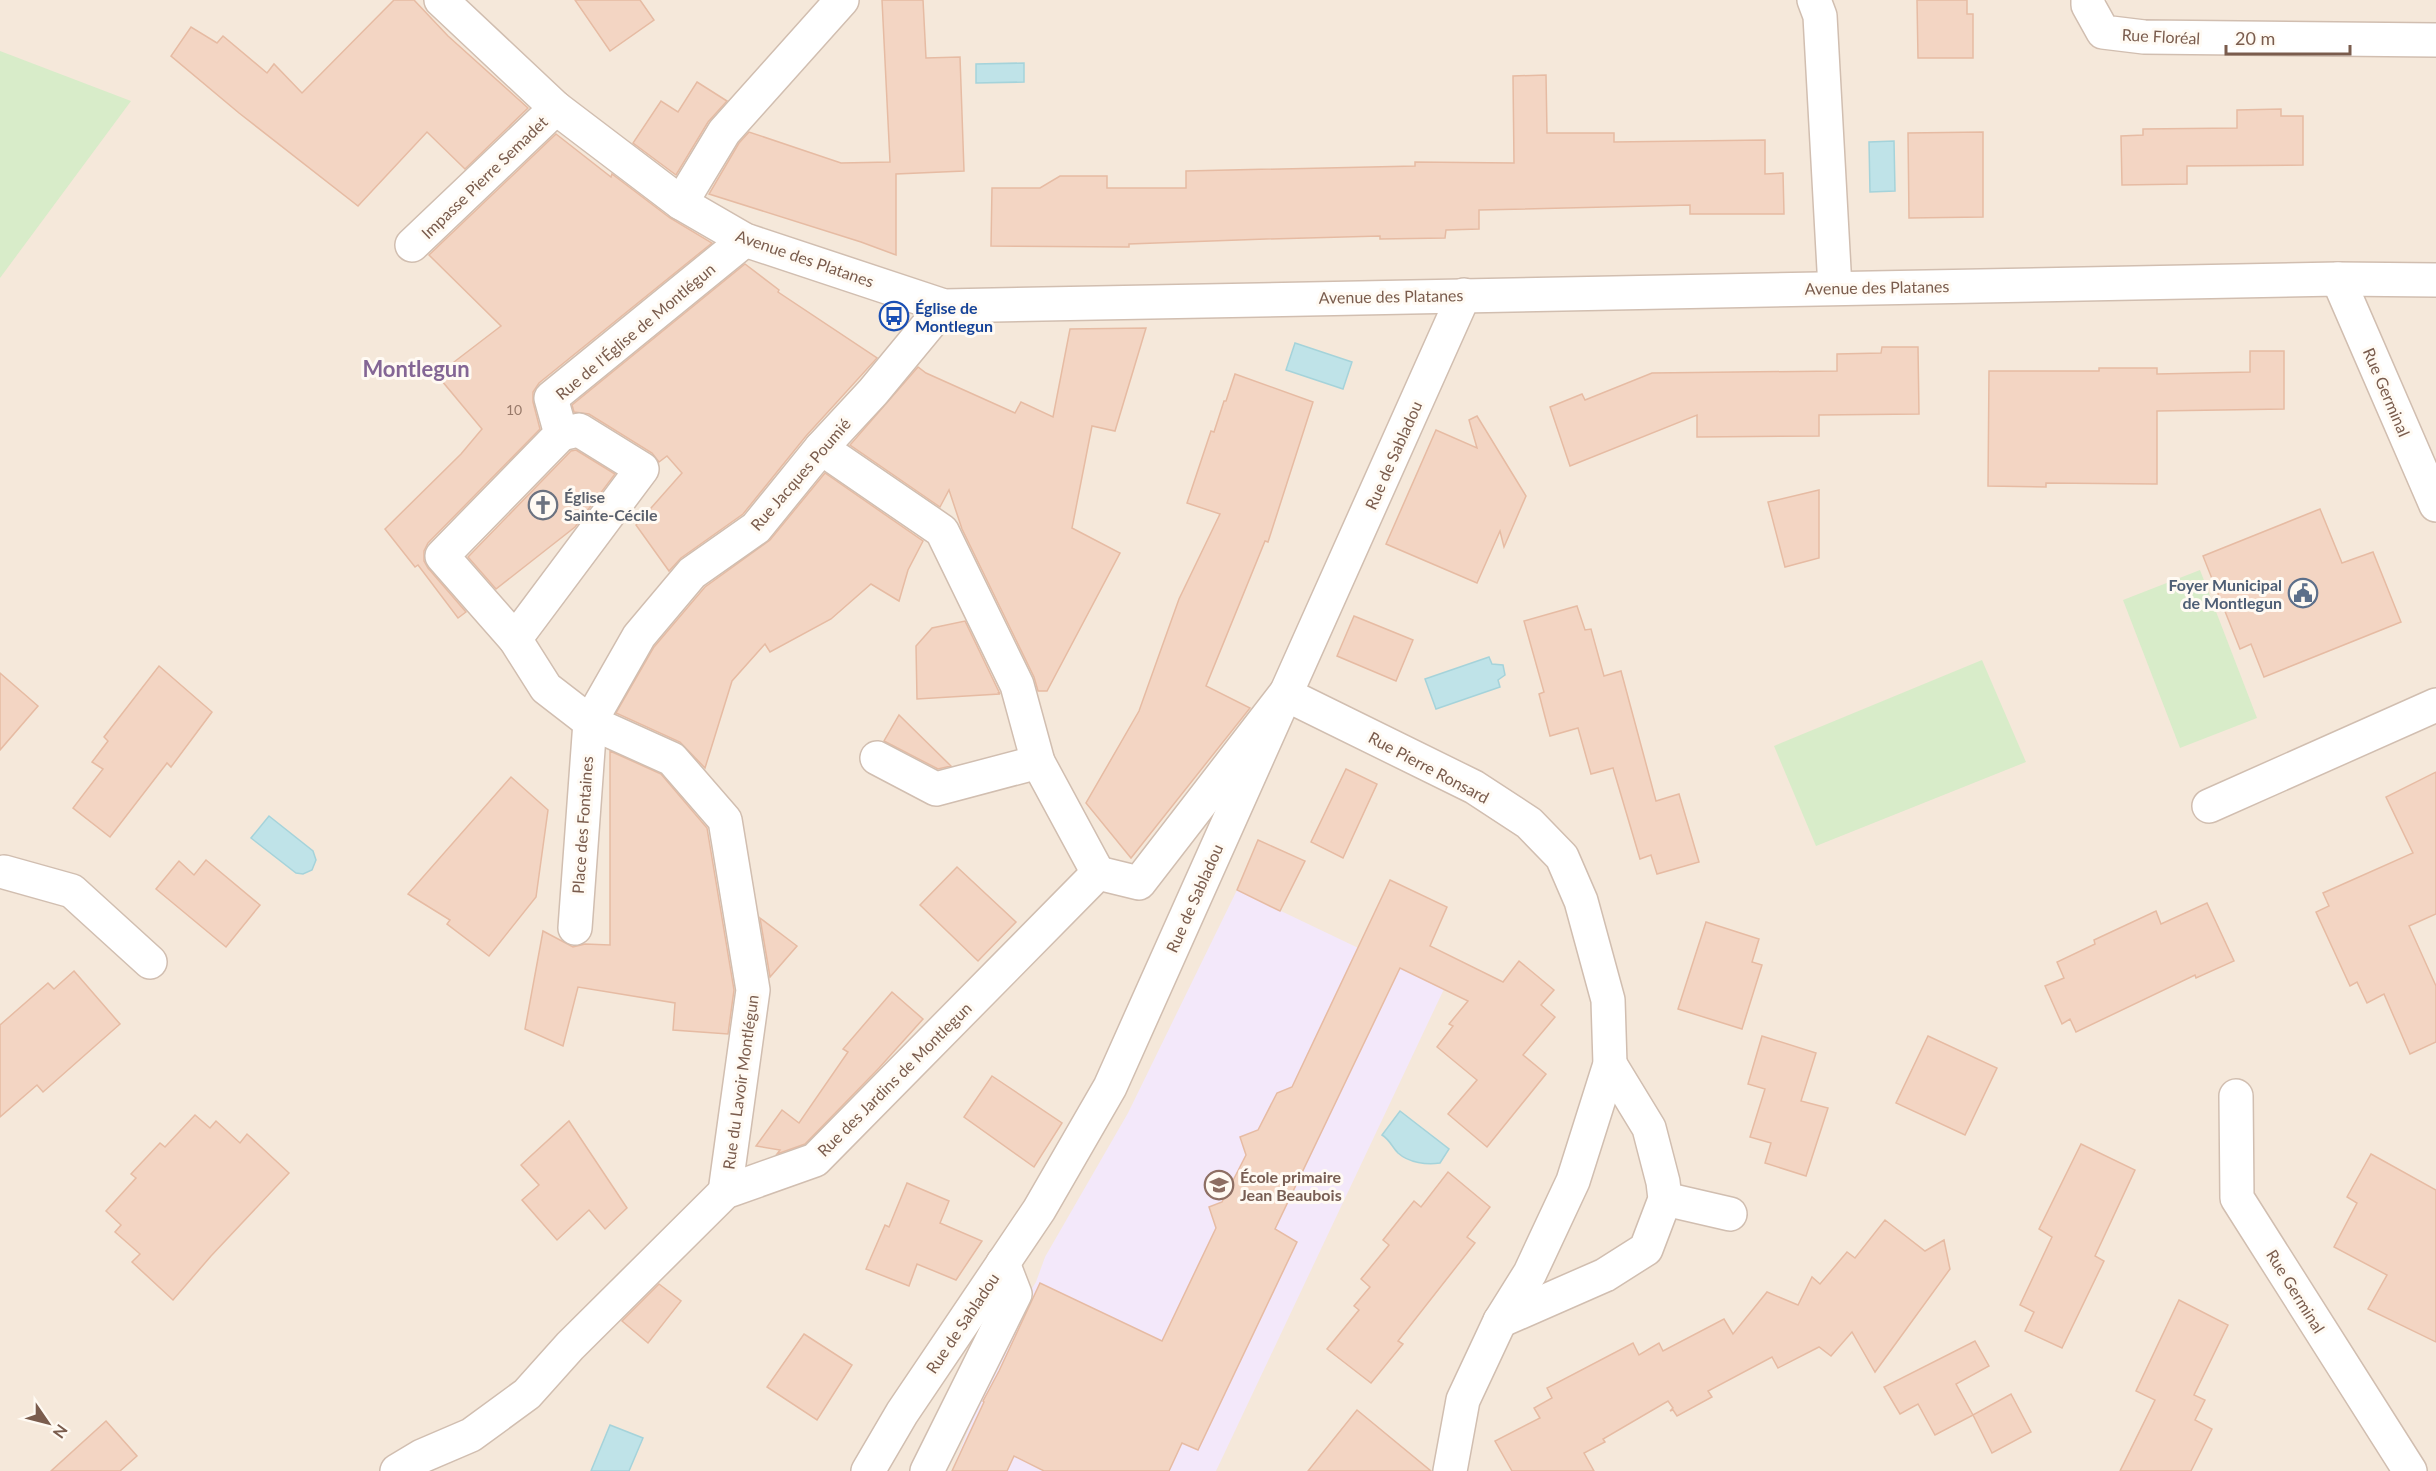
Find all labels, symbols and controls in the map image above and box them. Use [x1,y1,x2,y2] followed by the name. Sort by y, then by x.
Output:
[2226,18,2350,56] scale bar
[2121,24,2201,48] street label: Rue Floréal
[2235,27,2275,49] text: 20 m
[417,112,551,242] street label: Impasse Pierre Semadet
[734,225,877,291] street label: Avenue des Platanes
[551,259,719,403] street label: Rue de l'Église de Montlégun
[1805,276,1950,298] street label: Avenue des Platanes
[1319,285,1464,307] street label: Avenue des Platanes
[915,298,993,335] place label: Église de Montlegun
[878,300,910,332] bus stop icon: Église de Montlegun
[2360,345,2414,439] street label: Rue Germinal
[362,355,470,382] district label: Montlegun
[1361,398,1425,512] street label: Rue de Sabladou
[506,401,522,418] house number: 10
[746,414,854,534] street label: Rue Jacques Poumié
[564,487,658,524] place label: Église Sainte-Cécile
[527,489,559,521] church icon: Église Sainte-Cécile
[2168,575,2282,612] place label: Foyer Municipal de Montlegun
[2287,577,2319,609] public building icon: Foyer Municipal de Montlegun
[1365,727,1493,807] street label: Rue Pierre Ronsard
[568,756,596,894] street label: Place des Fontaines
[1162,841,1226,955] street label: Rue de Sabladou
[718,993,762,1171] street label: Rue du Lavoir Montlégun
[813,998,975,1160] street label: Rue des Jardins de Montlegun
[1240,1167,1342,1204] place label: École primaire Jean Beaubois
[1203,1169,1235,1201] school or university icon: École primaire Jean Beaubois
[2263,1246,2329,1336] street label: Rue Germinal
[921,1269,1003,1377] street label: Rue de Sabladou
[18,1393,78,1453] north arrow
[49,1421,72,1442] text: N

